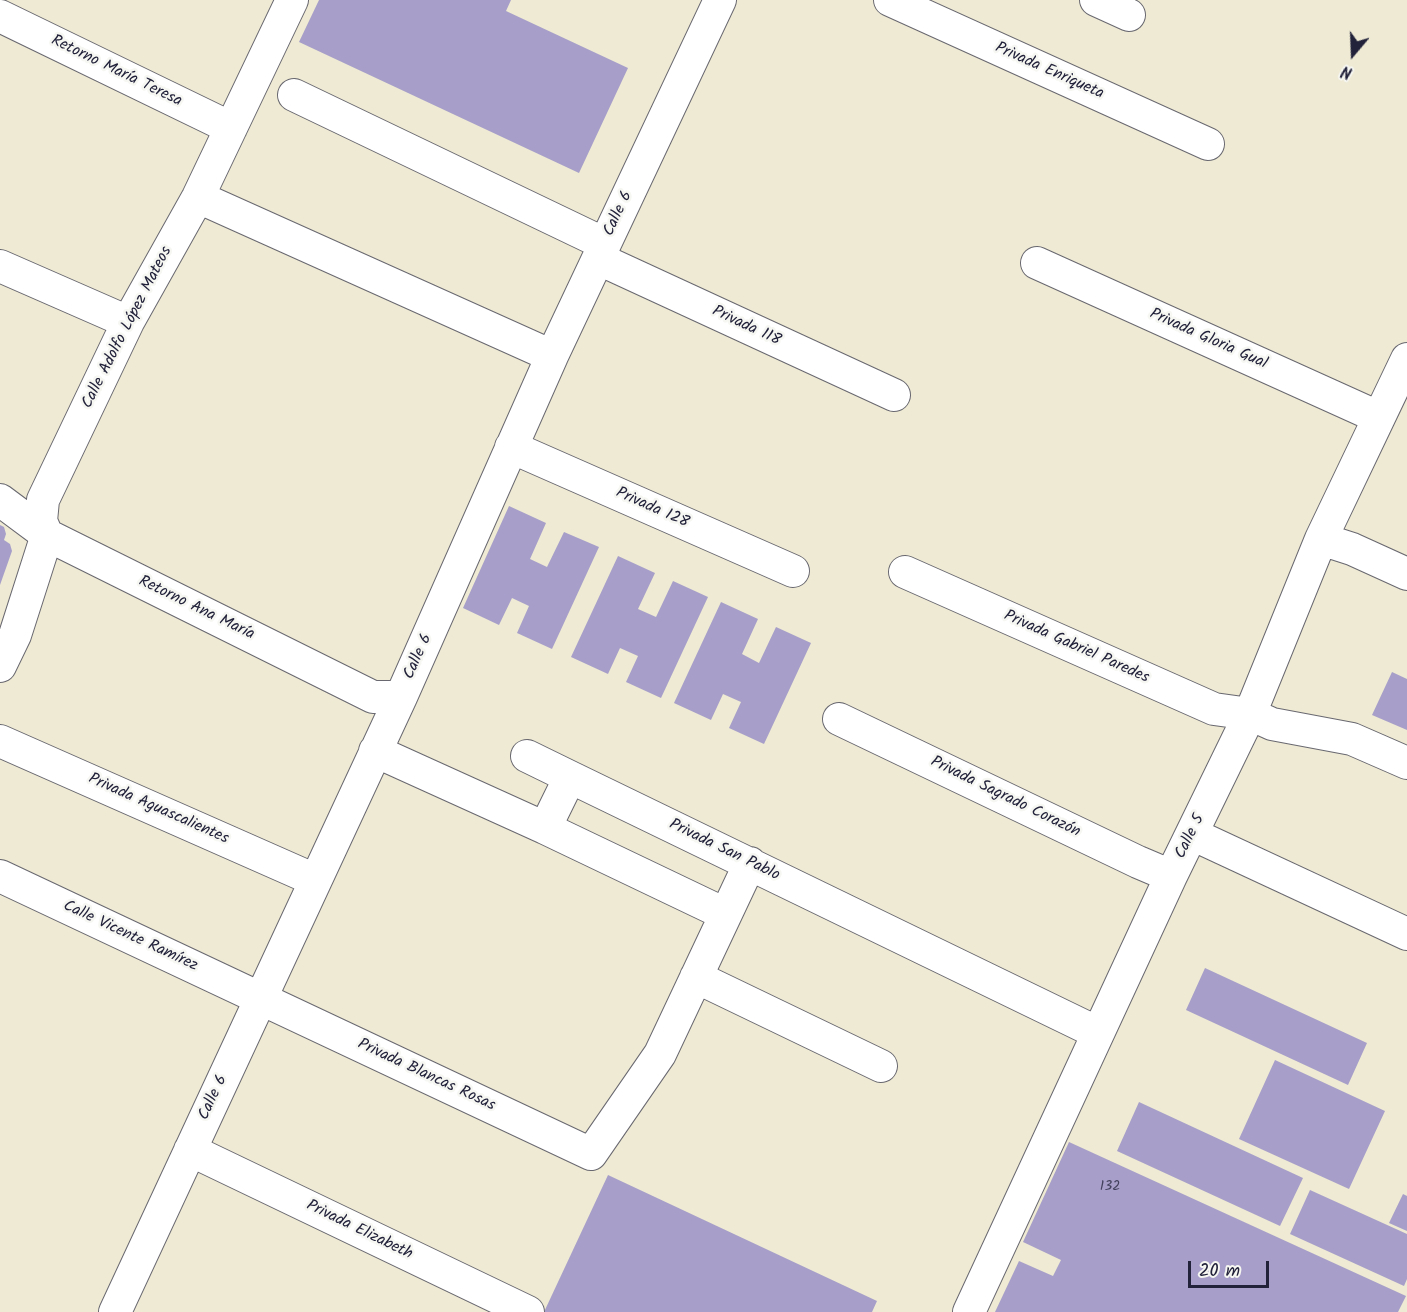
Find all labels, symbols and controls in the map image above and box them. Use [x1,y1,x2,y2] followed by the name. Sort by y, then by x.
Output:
[1323,24,1383,84] north arrow
[47,32,185,112] street label: Retorno María Teresa
[992,39,1106,105] street label: Privada Enriqueta
[1338,58,1356,85] text: N
[600,188,638,240] street label: Calle 6
[79,244,177,412] street label: Calle Adolfo López Mateos
[709,303,783,351] street label: Privada 118
[1146,305,1270,375] street label: Privada Gloria Gual
[613,484,691,534] street label: Privada 128
[135,573,257,645] street label: Retorno Ana María
[1000,607,1152,689] street label: Privada Gabriel Paredes
[401,631,437,683] street label: Calle 6
[927,753,1083,843] street label: Privada Sagrado Corazón
[85,770,231,850] street label: Privada Aguascalientes
[1172,812,1210,862] street label: Calle 5
[666,816,782,886] street label: Privada San Pablo
[60,897,200,977] street label: Calle Vicente Ramírez
[354,1036,498,1116] street label: Privada Blancas Rosas
[195,1072,233,1124] street label: Calle 6
[1100,1180,1120,1196] house number: 132
[303,1197,415,1265] street label: Privada Elizabeth
[1191,1249,1272,1287] scale bar
[1199,1257,1240,1286] text: 20 m

